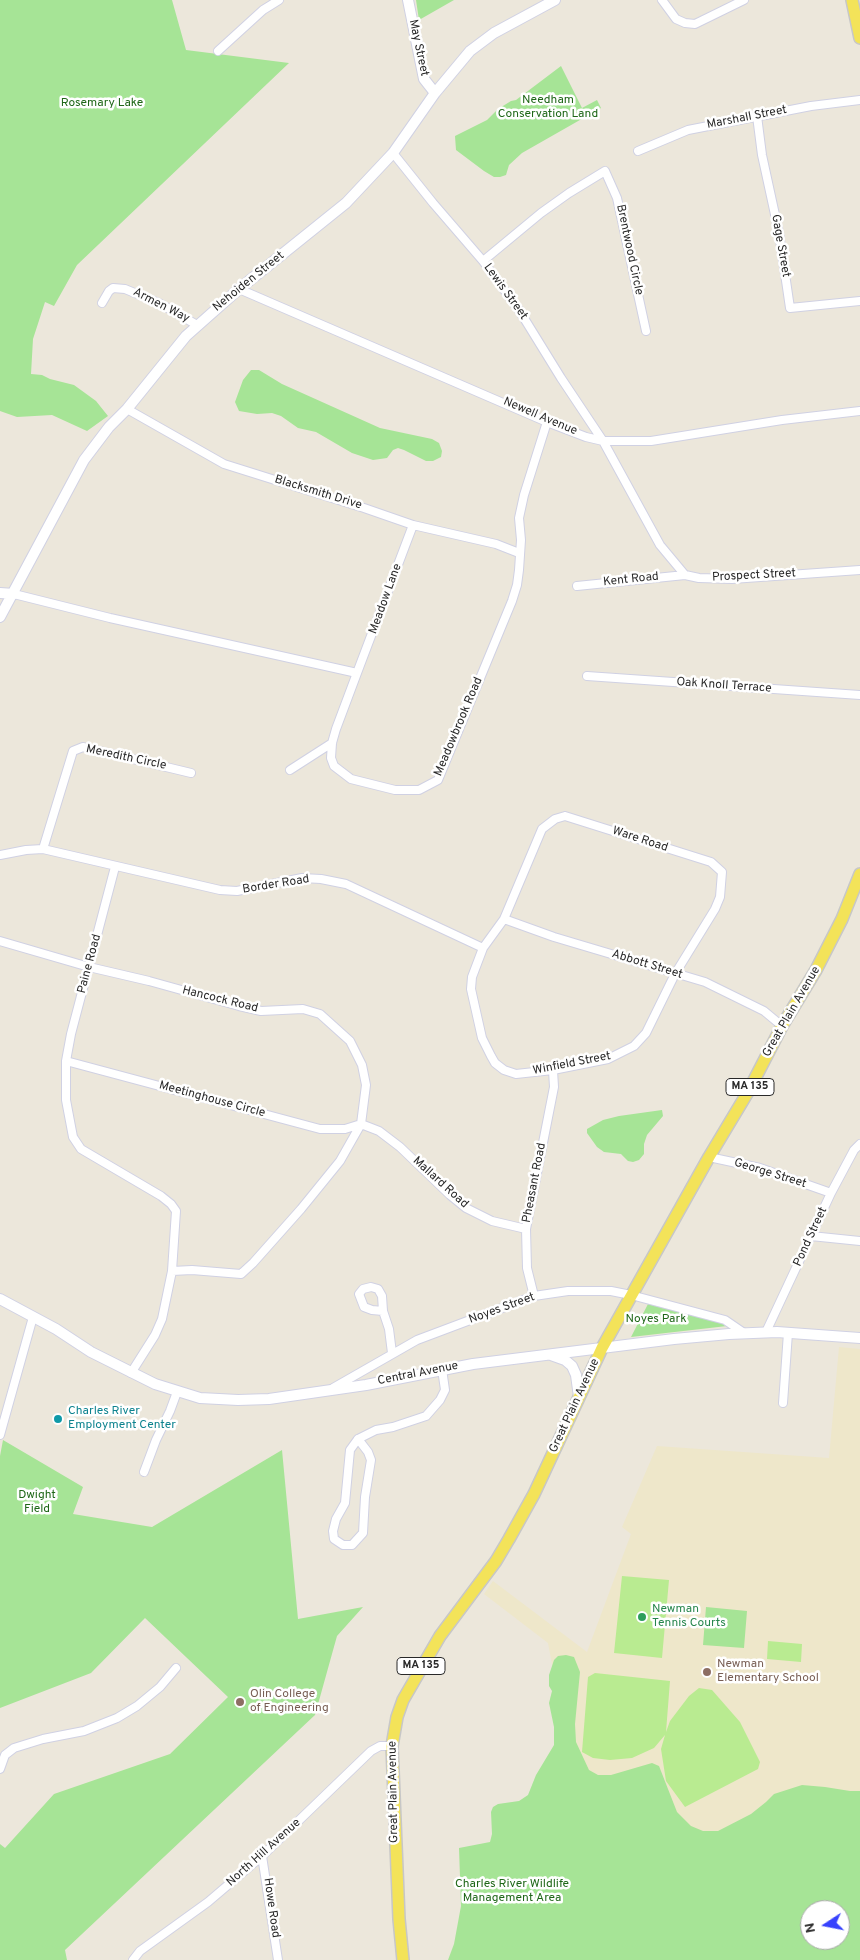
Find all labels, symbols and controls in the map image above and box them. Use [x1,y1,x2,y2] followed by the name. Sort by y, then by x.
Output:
[405,18,431,78] street label: May Street
[498,94,598,122] park label: Needham Conservation Land
[61,97,143,111] park label: Rosemary Lake
[706,103,788,133] street label: Marshall Street
[612,203,646,297] street label: Brentwood Circle
[767,213,793,279] street label: Gage Street
[210,249,288,315] street label: Nehoiden Street
[480,261,530,323] street label: Lewis Street
[130,286,192,326] street label: Armen Way
[501,395,579,439] street label: Newell Avenue
[272,473,364,513] street label: Blacksmith Drive
[367,562,405,636] street label: Meadow Lane
[712,567,796,585] street label: Prospect Street
[602,570,660,590] street label: Kent Road
[432,675,486,779] street label: Meadowbrook Road
[676,675,772,697] street label: Oak Knoll Terrace
[85,742,167,774] street label: Meredith Circle
[610,824,670,856] street label: Ware Road
[242,873,310,897] street label: Border Road
[75,933,105,995] street label: Paine Road
[610,947,684,983] street label: Abbott Street
[760,964,824,1060] street label: Great Plain Avenue
[181,984,259,1016] street label: Hancock Road
[532,1049,612,1079] street label: Winfield Street
[726,1078,774,1096] road number: MA 135
[157,1079,267,1121] street label: Meetinghouse Circle
[520,1142,550,1224] street label: Pheasant Road
[409,1154,471,1212] street label: Mallard Road
[732,1156,808,1192] street label: George Street
[791,1205,831,1269] street label: Pond Street
[467,1290,537,1328] street label: Noyes Street
[626,1313,686,1327] park label: Noyes Park
[547,1357,603,1455] street label: Great Plain Avenue
[376,1359,460,1389] street label: Central Avenue
[68,1405,176,1433] place label: Charles River Employment Center
[52,1413,64,1425] marker: Charles River Employment Center
[18,1489,56,1517] park label: Dwight Field
[652,1603,726,1631] place label: Newman Tennis Courts
[636,1611,648,1623] marker: Newman Tennis Courts
[397,1658,445,1674] road number: MA 135
[717,1658,819,1686] place label: Newman Elementary School
[701,1666,713,1678] marker: Newman Elementary School
[250,1688,329,1716] place label: Olin College of Engineering
[234,1696,246,1708] marker: Olin College of Engineering
[386,1741,402,1843] street label: Great Plain Avenue
[224,1816,304,1890] street label: North Hill Avenue
[260,1877,282,1939] street label: Howe Road
[455,1878,569,1906] park label: Charles River Wildlife Management Area
[800,1900,850,1950] north arrow
[801,1921,820,1934] text: N

